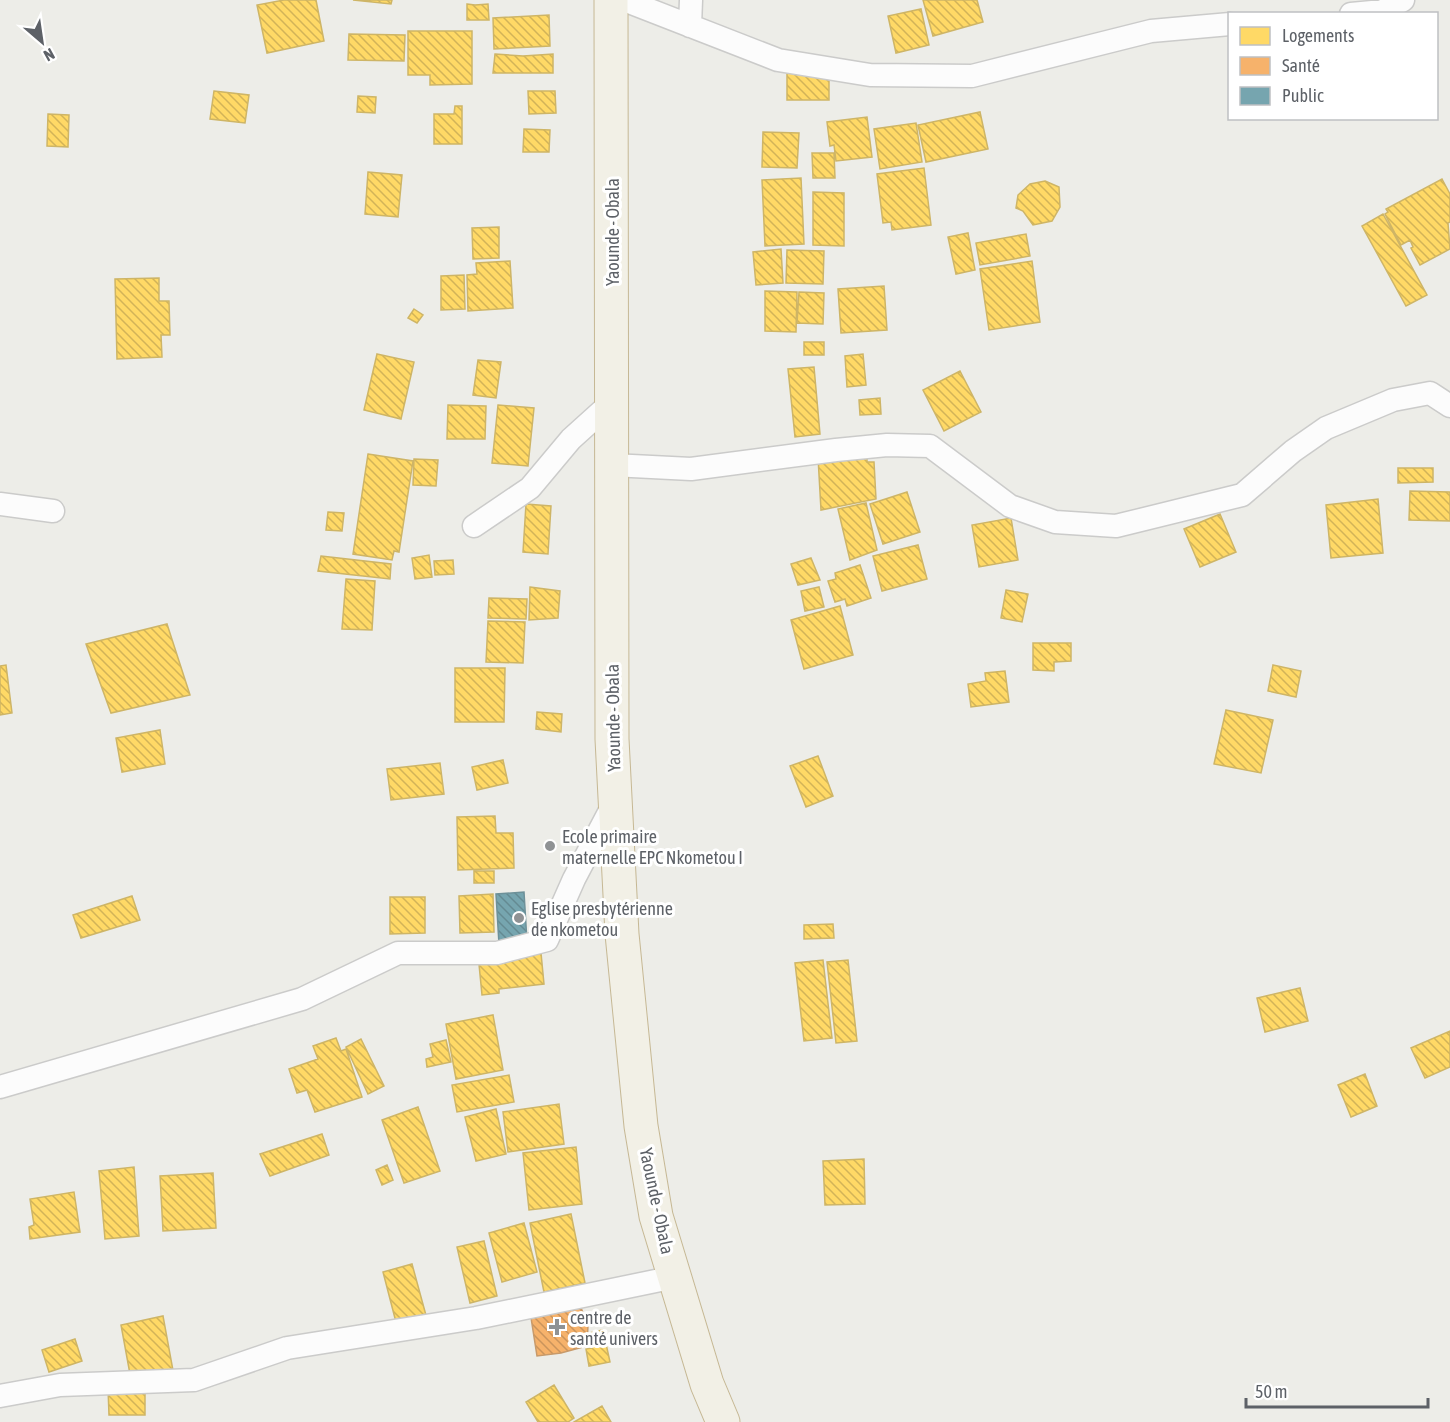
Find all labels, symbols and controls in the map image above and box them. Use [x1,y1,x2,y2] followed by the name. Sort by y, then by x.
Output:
[12,12,72,72] north arrow
[1228,12,1438,120] legend
[1282,25,1354,46] text: Logements
[41,45,58,65] text: N
[1282,55,1320,76] text: Santé
[1282,85,1324,106] text: Public
[602,178,623,286] street label: Yaounde - Obala
[602,664,624,772] street label: Yaounde - Obala
[562,826,743,868] place label: Ecole primaire maternelle EPC Nkometou I
[543,839,557,853] marker: Ecole primaire maternelle EPC Nkometou I
[531,898,673,940] place label: Eglise presbytérienne de nkometou
[512,911,526,925] marker: Eglise presbytérienne de nkometou
[636,1146,678,1256] street label: Yaounde - Obala
[570,1307,658,1349] place label: centre de santé univers
[548,1318,566,1336] marker: centre de santé univers
[1246,1371,1428,1409] scale bar
[1255,1381,1287,1402] text: 50 m

